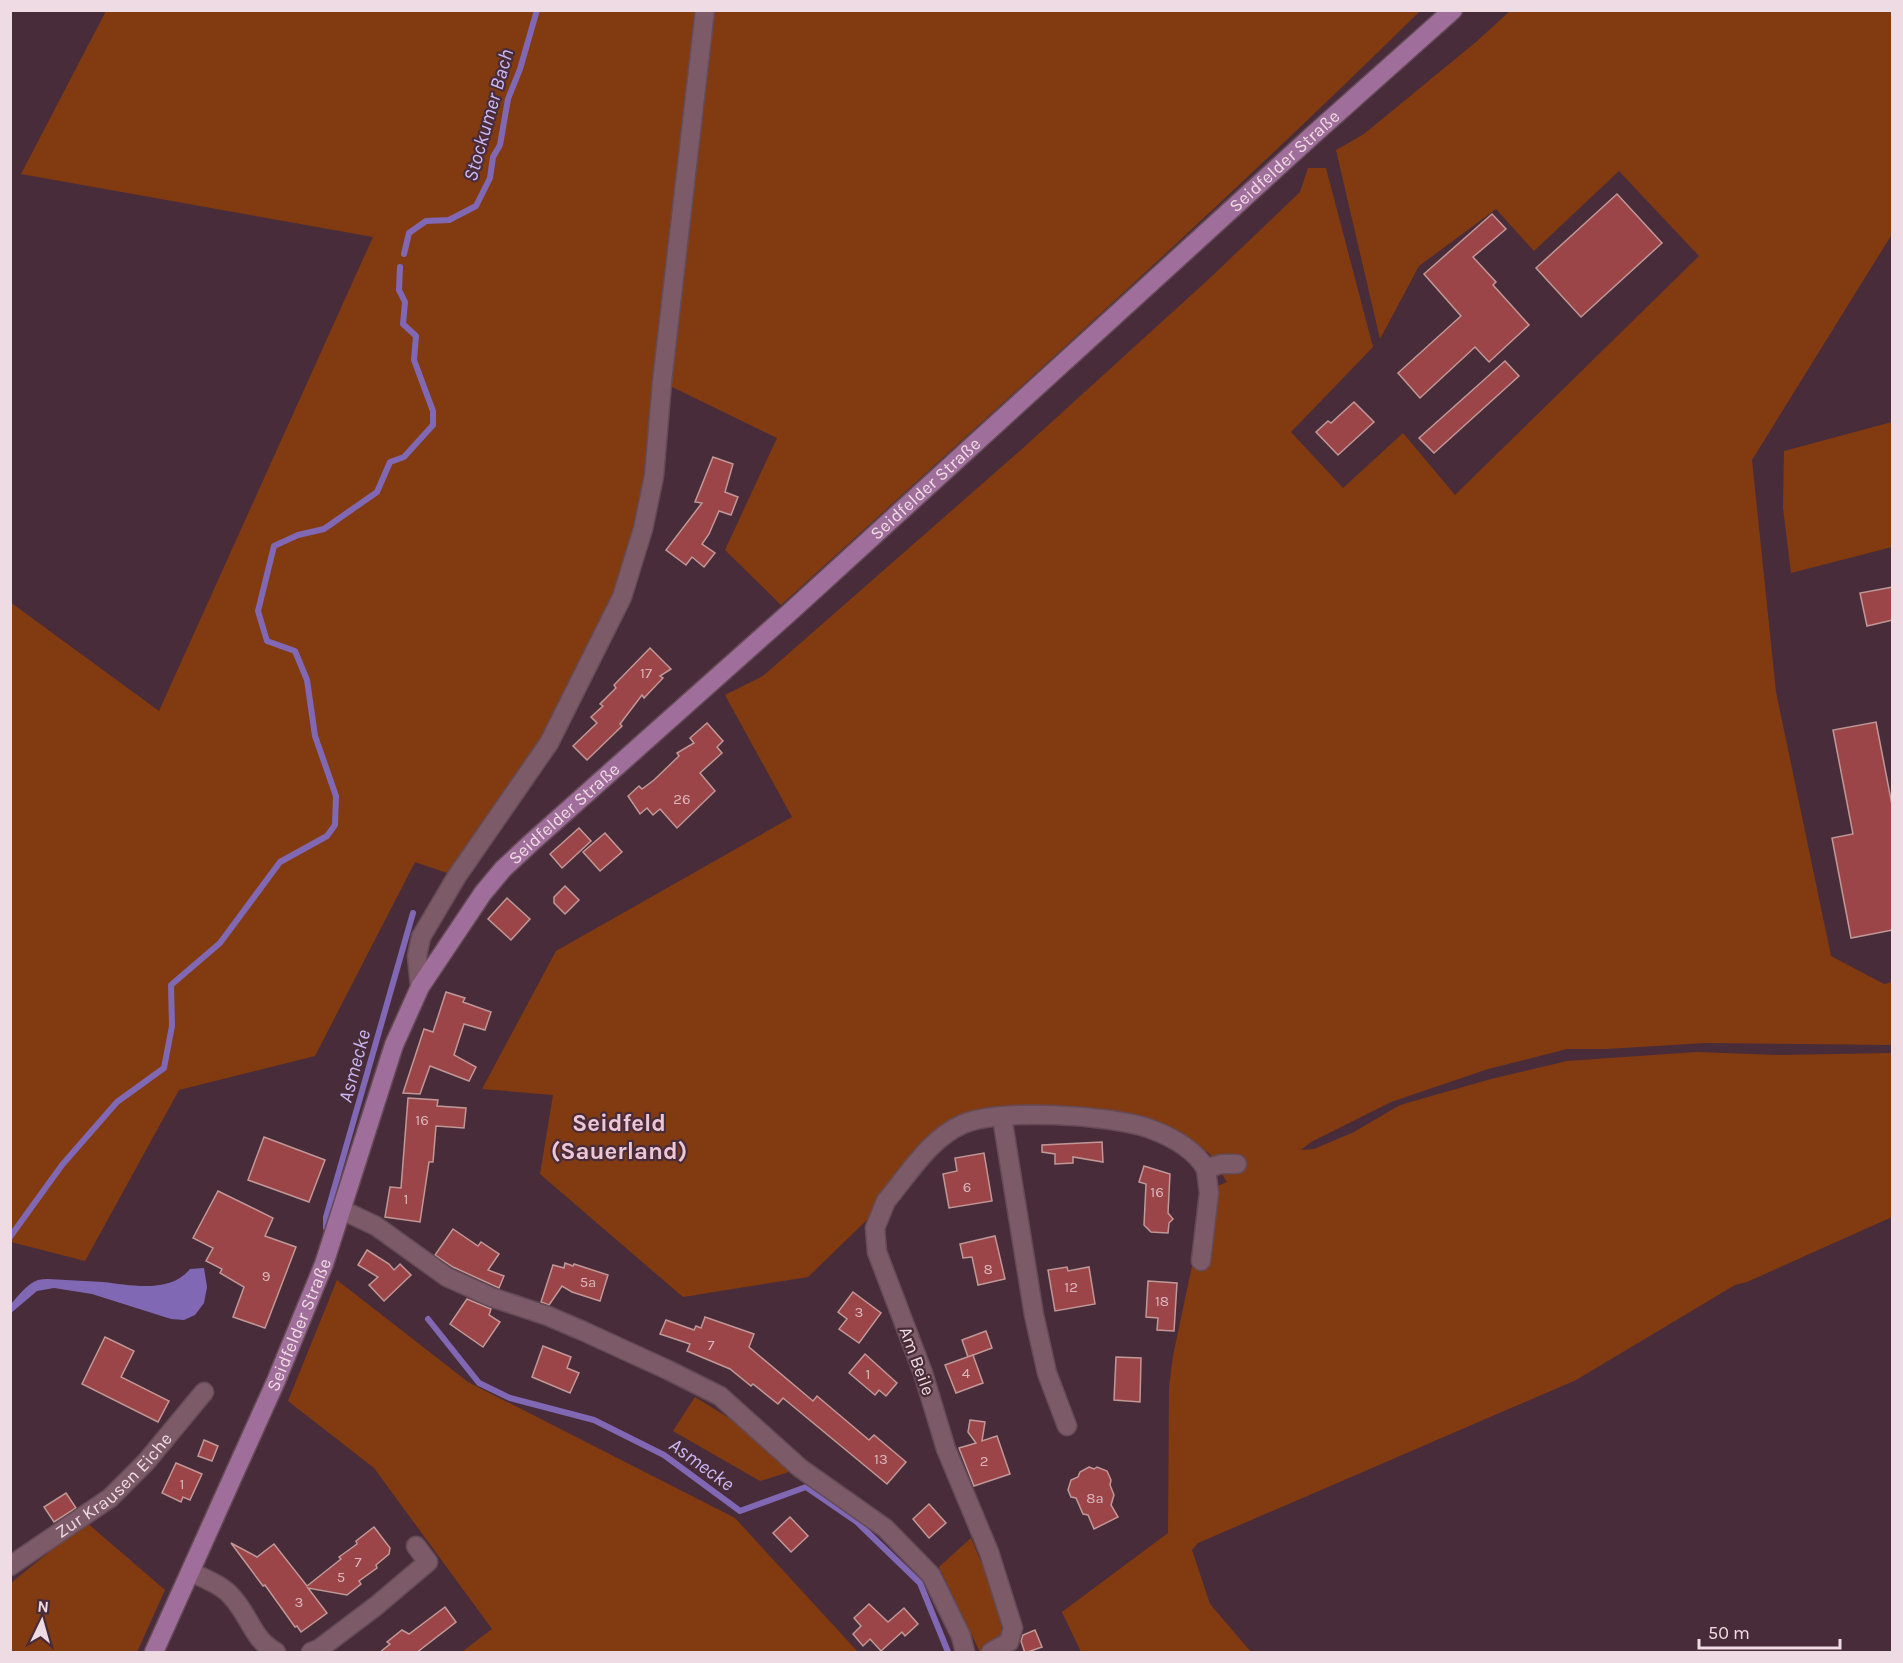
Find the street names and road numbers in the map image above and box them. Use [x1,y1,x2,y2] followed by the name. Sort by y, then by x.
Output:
[1225,105,1344,217] street label: Seidfelder Straße
[866,433,985,544] street label: Seidfelder Straße
[504,758,624,869] street label: Seidfelder Straße
[262,1256,336,1395] street label: Seidfelder Straße
[894,1324,940,1398] street label: Am Beile
[51,1428,177,1543] street label: Zur Krausen Eiche

